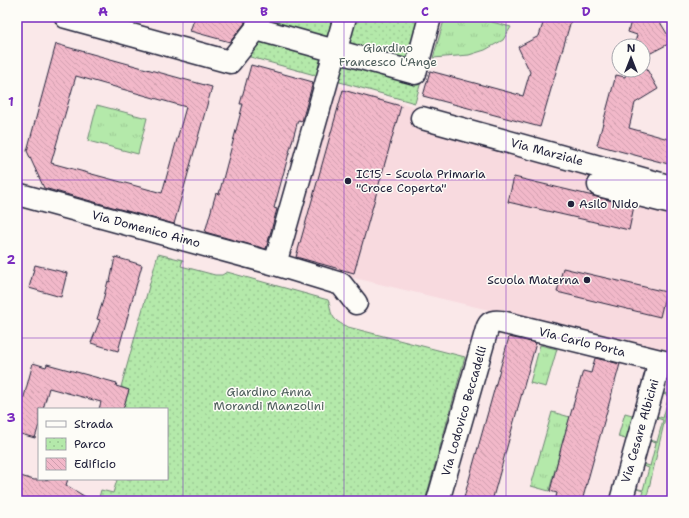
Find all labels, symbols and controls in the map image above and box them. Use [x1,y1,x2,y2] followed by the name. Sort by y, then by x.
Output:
[98,3,108,20] text: A
[260,3,268,20] text: B
[421,3,429,20] text: C
[581,3,591,20] text: D
[611,38,651,78] north arrow
[339,40,437,70] park label: Giardino Francesco L'Ange
[627,41,636,56] text: N
[8,93,14,110] text: 1
[509,135,585,169] street label: Via Marziale
[356,166,486,196] place label: IC15 - Scuola Primaria "Croce Coperta"
[343,176,353,186] marker: IC15 - Scuola Primaria "Croce Coperta"
[579,196,639,212] place label: Asilo Nido
[566,199,576,209] marker: Asilo Nido
[90,207,202,251] street label: Via Domenico Aimo
[6,251,16,268] text: 2
[487,272,580,288] place label: Scuola Materna
[582,275,592,285] marker: Scuola Materna
[537,323,628,361] street label: Via Carlo Porta
[438,344,490,478] street label: Via Lodovico Beccadelli
[617,377,663,485] street label: Via Cesare Albicini
[214,384,324,414] park label: Giardino Anna Morandi Manzolini
[38,408,168,480] legend
[6,409,16,426] text: 3
[74,416,114,432] text: Strada
[74,436,106,452] text: Parco
[74,456,116,472] text: Edificio

